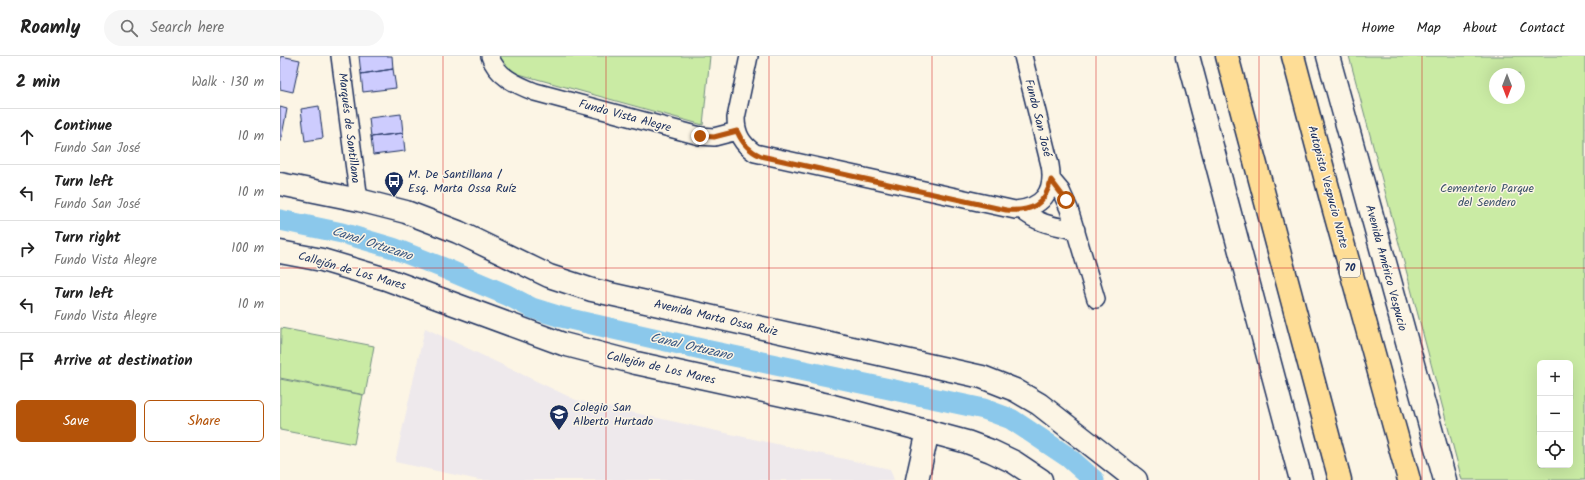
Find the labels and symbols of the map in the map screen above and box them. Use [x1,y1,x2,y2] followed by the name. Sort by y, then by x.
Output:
[1489,68,1525,104] north arrow
[333,72,365,185] street label: Marqués de Santillana
[1019,77,1057,159] street label: Fundo San José
[577,95,674,138] street label: Fundo Vista Alegre
[1302,124,1354,251] street label: Autopista Vespucio Norte
[691,127,709,145] route end
[408,165,517,198] place label: M. De Santillana / Esq. Marta Ossa Ruíz
[383,170,405,198] bus stop icon: M. De Santillana / Esq. Marta Ossa Ruíz
[1440,179,1535,212] park label: Cementerio Parque del Sendero
[1057,191,1075,209] route start
[1360,203,1412,333] street label: Avenida Américo Vespucio
[329,221,416,267] water label: Canal Ortuzano
[296,247,408,295] street label: Callejón de Los Mares
[1340,259,1360,277] road number: 70
[652,295,780,341] street label: Avenida Marta Ossa Ruiz
[648,327,735,367] water label: Canal Ortuzano
[605,346,717,390] street label: Callejón de Los Mares
[573,398,653,431] place label: Colegio San Alberto Hurtado
[548,403,570,431] school or university icon: Colegio San Alberto Hurtado

